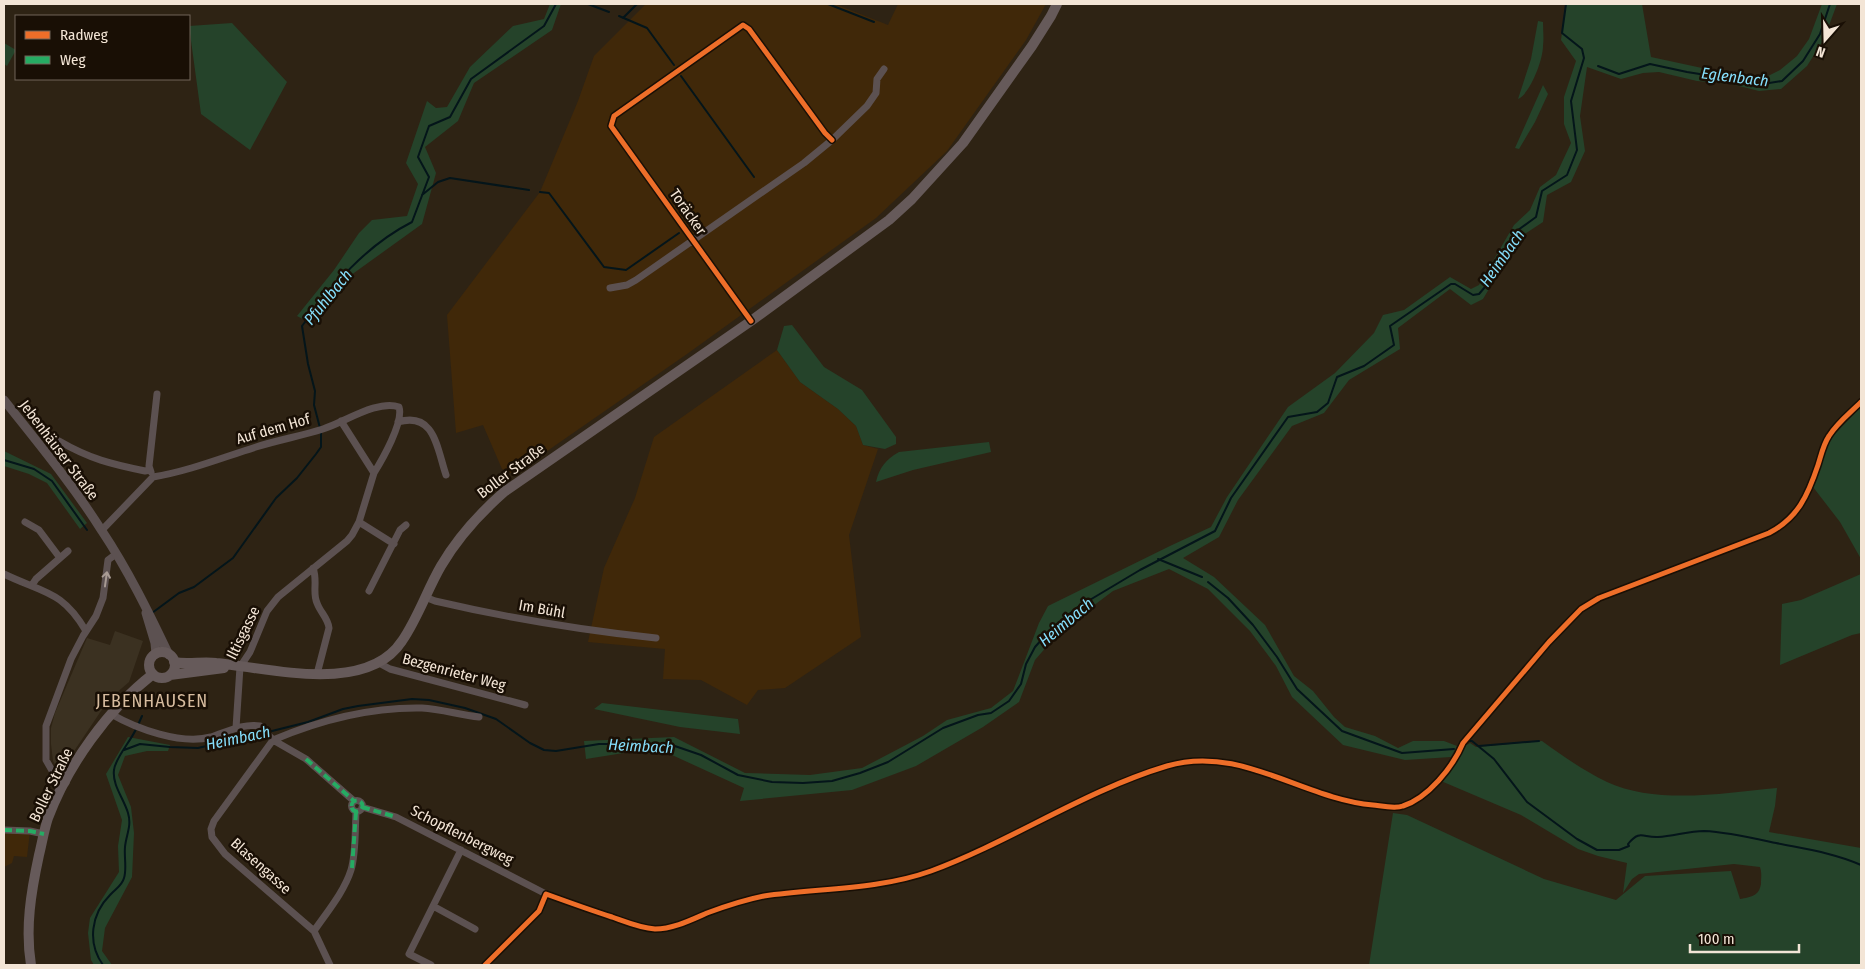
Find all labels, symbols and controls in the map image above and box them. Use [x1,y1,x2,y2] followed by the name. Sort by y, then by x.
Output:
[15,15,190,80] legend
[1800,15,1850,65] north arrow
[60,26,108,44] text: Radweg
[1814,42,1828,61] text: N
[60,51,86,69] text: Weg
[1700,63,1770,91] water label: Eglenbach
[666,186,711,239] street label: Toräcker
[1475,226,1529,290] water label: Heimbach
[300,266,356,328] water label: Pfuhlbach
[16,397,102,503] street label: Jebenhäuser Straße
[234,409,313,448] street label: Auf dem Hof
[474,440,548,502] street label: Boller Straße
[101,571,111,587] one-way arrow
[1035,594,1097,650] water label: Heimbach
[517,596,567,622] street label: Im Bühl
[222,603,264,663] street label: Iltisgasse
[400,650,508,694] street label: Bezgenrieter Weg
[96,690,208,712] district label: JEBENHAUSEN
[204,722,272,754] water label: Heimbach
[608,735,674,757] water label: Heimbach
[25,745,77,825] street label: Boller Straße
[408,801,516,869] street label: Schopflenbergweg
[227,834,295,898] street label: Blasengasse
[1690,922,1799,954] scale bar
[1698,930,1735,948] text: 100 m

